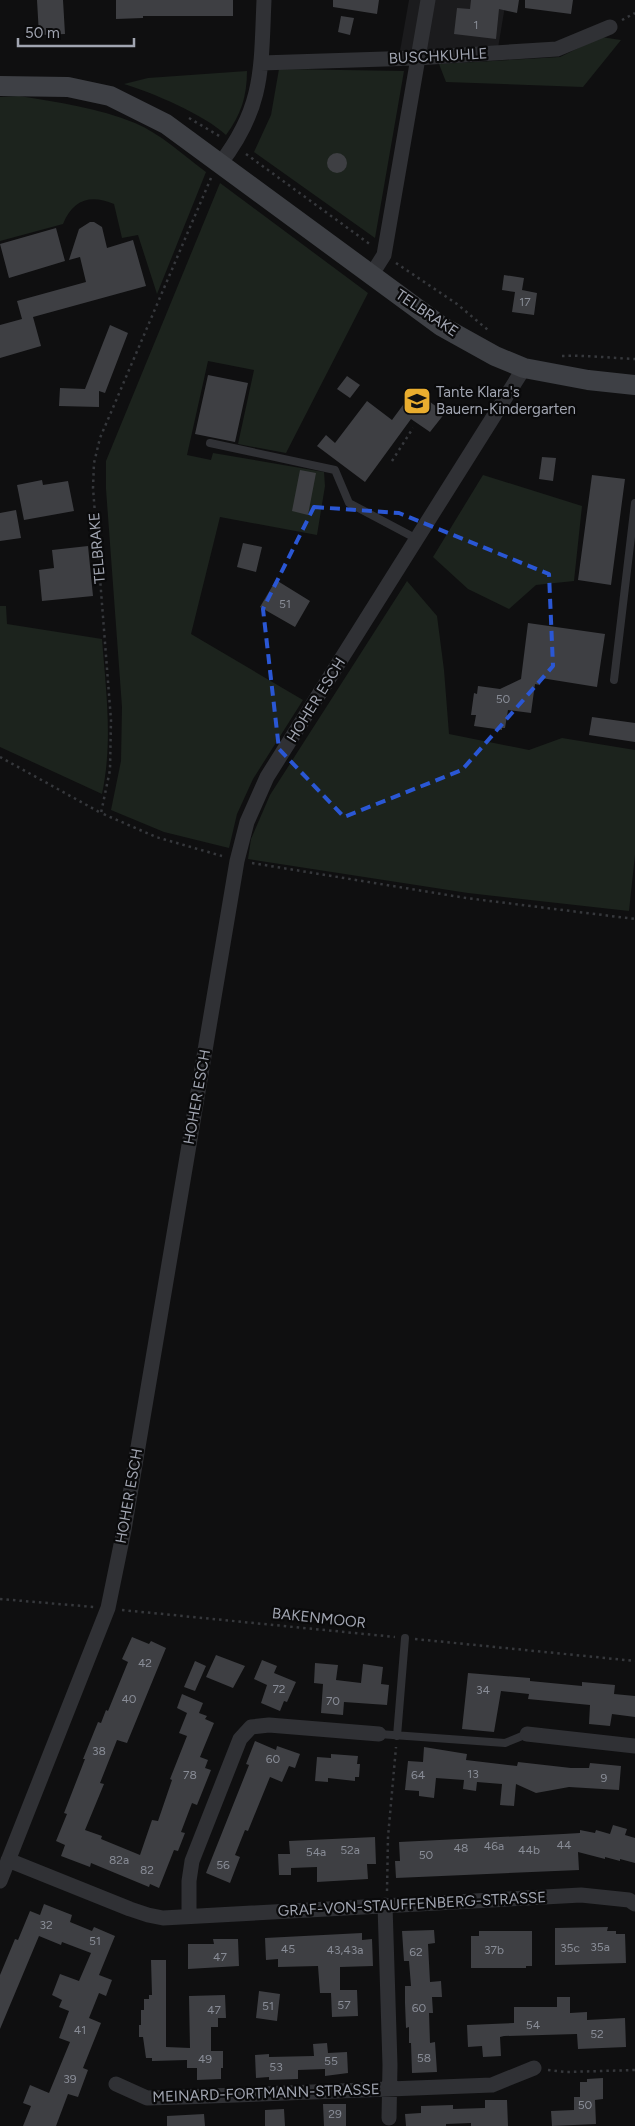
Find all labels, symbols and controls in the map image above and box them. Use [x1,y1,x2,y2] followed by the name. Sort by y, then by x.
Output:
[18,15,134,47] scale bar
[474,18,478,32] house number: 1
[25,24,60,42] text: 50 m
[388,44,488,68] street label: BUSCHKUHLE
[392,285,462,341] street label: TELBRAKE
[519,295,531,309] house number: 17
[436,383,576,418] place label: Tante Klara's Bauern-Kindergarten
[402,386,432,416] school or university icon: Tante Klara's Bauern-Kindergarten
[85,511,109,585] street label: TELBRAKE
[279,597,291,611] house number: 51
[283,654,349,746] street label: HOHER ESCH
[496,692,511,706] house number: 50
[180,1048,214,1146] street label: HOHER ESCH
[112,1447,146,1545] street label: HOHER ESCH
[271,1604,367,1632] street label: BAKENMOOR
[138,1656,152,1670] house number: 42
[272,1682,286,1696] house number: 72
[476,1683,491,1697] house number: 34
[121,1692,137,1706] house number: 40
[326,1694,340,1708] house number: 70
[92,1744,106,1758] house number: 38
[266,1752,281,1766] house number: 60
[467,1767,479,1781] house number: 13
[183,1768,197,1782] house number: 78
[411,1768,426,1782] house number: 64
[601,1771,608,1785] house number: 9
[557,1838,572,1852] house number: 44
[484,1839,504,1853] house number: 46a
[454,1841,468,1855] house number: 48
[340,1843,360,1857] house number: 52a
[518,1843,540,1857] house number: 44b
[306,1845,326,1859] house number: 54a
[419,1848,434,1862] house number: 50
[109,1853,129,1867] house number: 82a
[216,1858,230,1872] house number: 56
[140,1863,154,1877] house number: 82
[277,1888,547,1920] street label: GRAF-VON-STAUFFENBERG-STRASSE
[39,1918,53,1932] house number: 32
[89,1934,101,1948] house number: 51
[590,1940,610,1954] house number: 35a
[560,1941,580,1955] house number: 35c
[281,1942,295,1956] house number: 45
[327,1943,363,1957] house number: 43,43a
[484,1943,504,1957] house number: 37b
[409,1945,423,1959] house number: 62
[213,1950,227,1964] house number: 47
[337,1998,351,2012] house number: 57
[262,1999,274,2013] house number: 51
[412,2001,427,2015] house number: 60
[207,2003,221,2017] house number: 47
[526,2018,541,2032] house number: 54
[74,2023,86,2037] house number: 41
[590,2027,604,2041] house number: 52
[417,2051,431,2065] house number: 58
[198,2052,212,2066] house number: 49
[324,2054,338,2068] house number: 55
[269,2060,283,2074] house number: 53
[63,2072,77,2086] house number: 39
[152,2080,380,2106] street label: MEINARD-FORTMANN-STRASSE
[578,2098,593,2112] house number: 50
[328,2107,342,2121] house number: 29

